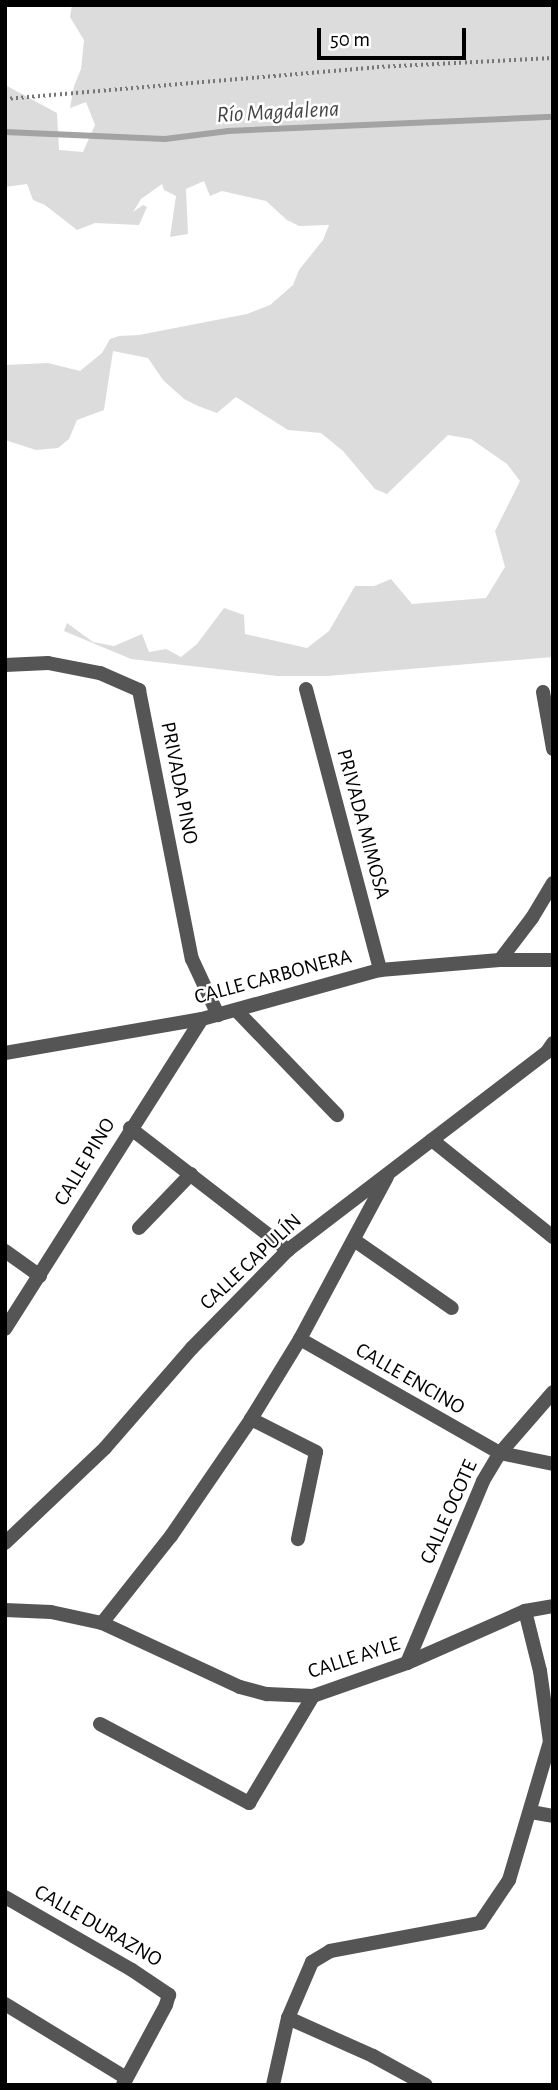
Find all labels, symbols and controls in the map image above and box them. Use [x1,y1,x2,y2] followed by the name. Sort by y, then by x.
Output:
[320,14,469,58] scale bar
[330,29,370,50] text: 50 m
[216,96,340,130] water label: Río Magdalena
[155,720,203,846] street label: PRIVADA PINO
[331,746,395,902] street label: PRIVADA MIMOSA
[192,944,354,1010] street label: CALLE CARBONERA
[49,1114,121,1210] street label: CALLE PINO
[195,1208,307,1316] street label: CALLE CAPULÍN
[351,1338,469,1420] street label: CALLE ENCINO
[415,1456,483,1568] street label: CALLE OCOTE
[305,1631,403,1685] street label: CALLE AYLE
[30,1879,166,1973] street label: CALLE DURAZNO

